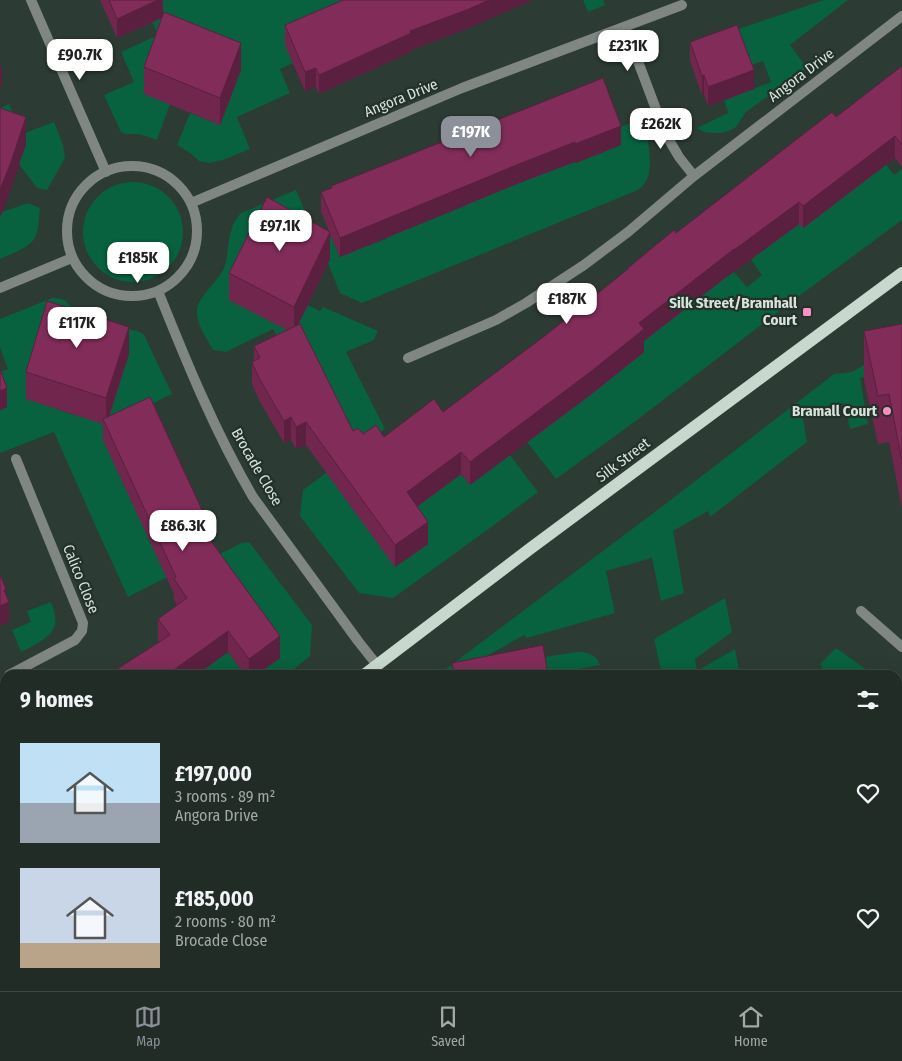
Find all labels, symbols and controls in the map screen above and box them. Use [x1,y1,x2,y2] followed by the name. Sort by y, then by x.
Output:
[593,30,663,72] pin: £231K
[609,36,647,55] text: £231K
[39,38,121,81] pin: £90.7K
[764,44,838,106] street label: Angora Drive
[58,45,102,64] text: £90.7K
[362,75,440,121] street label: Angora Drive
[626,108,696,150] pin: £262K
[641,114,681,133] text: £262K
[436,116,506,158] pin: £197K
[452,122,490,141] text: £197K
[239,210,321,252] pin: £97.1K
[260,216,300,235] text: £97.1K
[103,242,173,284] pin: £185K
[118,248,158,267] text: £185K
[532,282,602,325] pin: £187K
[548,289,586,308] text: £187K
[669,294,798,329] place label: Silk Street/Bramhall Court
[42,306,112,349] pin: £117K
[801,306,813,318] marker: Silk Street/Bramhall Court
[59,313,95,332] text: £117K
[792,402,878,420] place label: Bramall Court
[881,405,893,417] marker: Bramall Court
[228,425,286,509] street label: Brocade Close
[593,434,653,486] street label: Silk Street
[142,510,224,552] pin: £86.3K
[160,516,206,535] text: £86.3K
[59,542,103,616] street label: Calico Close
[854,686,882,714] icon: filters
[20,687,93,713] text: 9 homes
[175,761,252,787] text: £197,000
[60,763,120,823] icon: home
[854,779,882,807] icon: heart
[175,787,275,806] text: 3 rooms · 89 m²
[175,806,258,825] text: Angora Drive
[175,886,254,912] text: £185,000
[60,888,120,948] icon: home
[854,904,882,932] icon: heart
[175,912,276,931] text: 2 rooms · 80 m²
[175,931,267,950] text: Brocade Close
[134,1003,162,1050] tab: Map
[431,1003,465,1050] tab: Saved
[734,1003,768,1050] tab: Home

